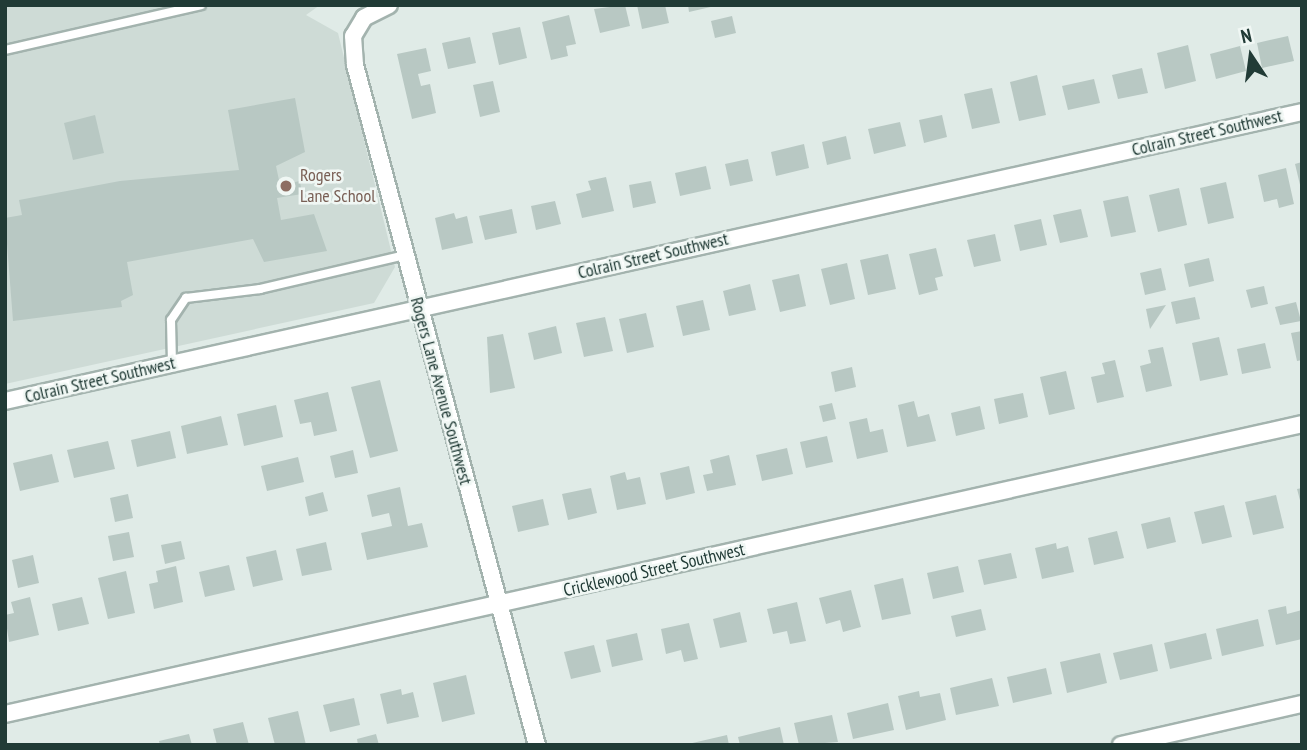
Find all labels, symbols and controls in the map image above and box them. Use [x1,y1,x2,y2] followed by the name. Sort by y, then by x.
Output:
[1216,21,1286,91] north arrow
[1239,23,1254,48] text: N
[1130,105,1284,161] street label: Colrain Street Southwest
[300,165,375,208] place label: Rogers Lane School
[278,178,294,194] marker: Rogers Lane School
[576,228,730,284] street label: Colrain Street Southwest
[405,295,477,487] street label: Rogers Lane Avenue Southwest
[23,352,177,408] street label: Colrain Street Southwest
[561,539,747,601] street label: Cricklewood Street Southwest

